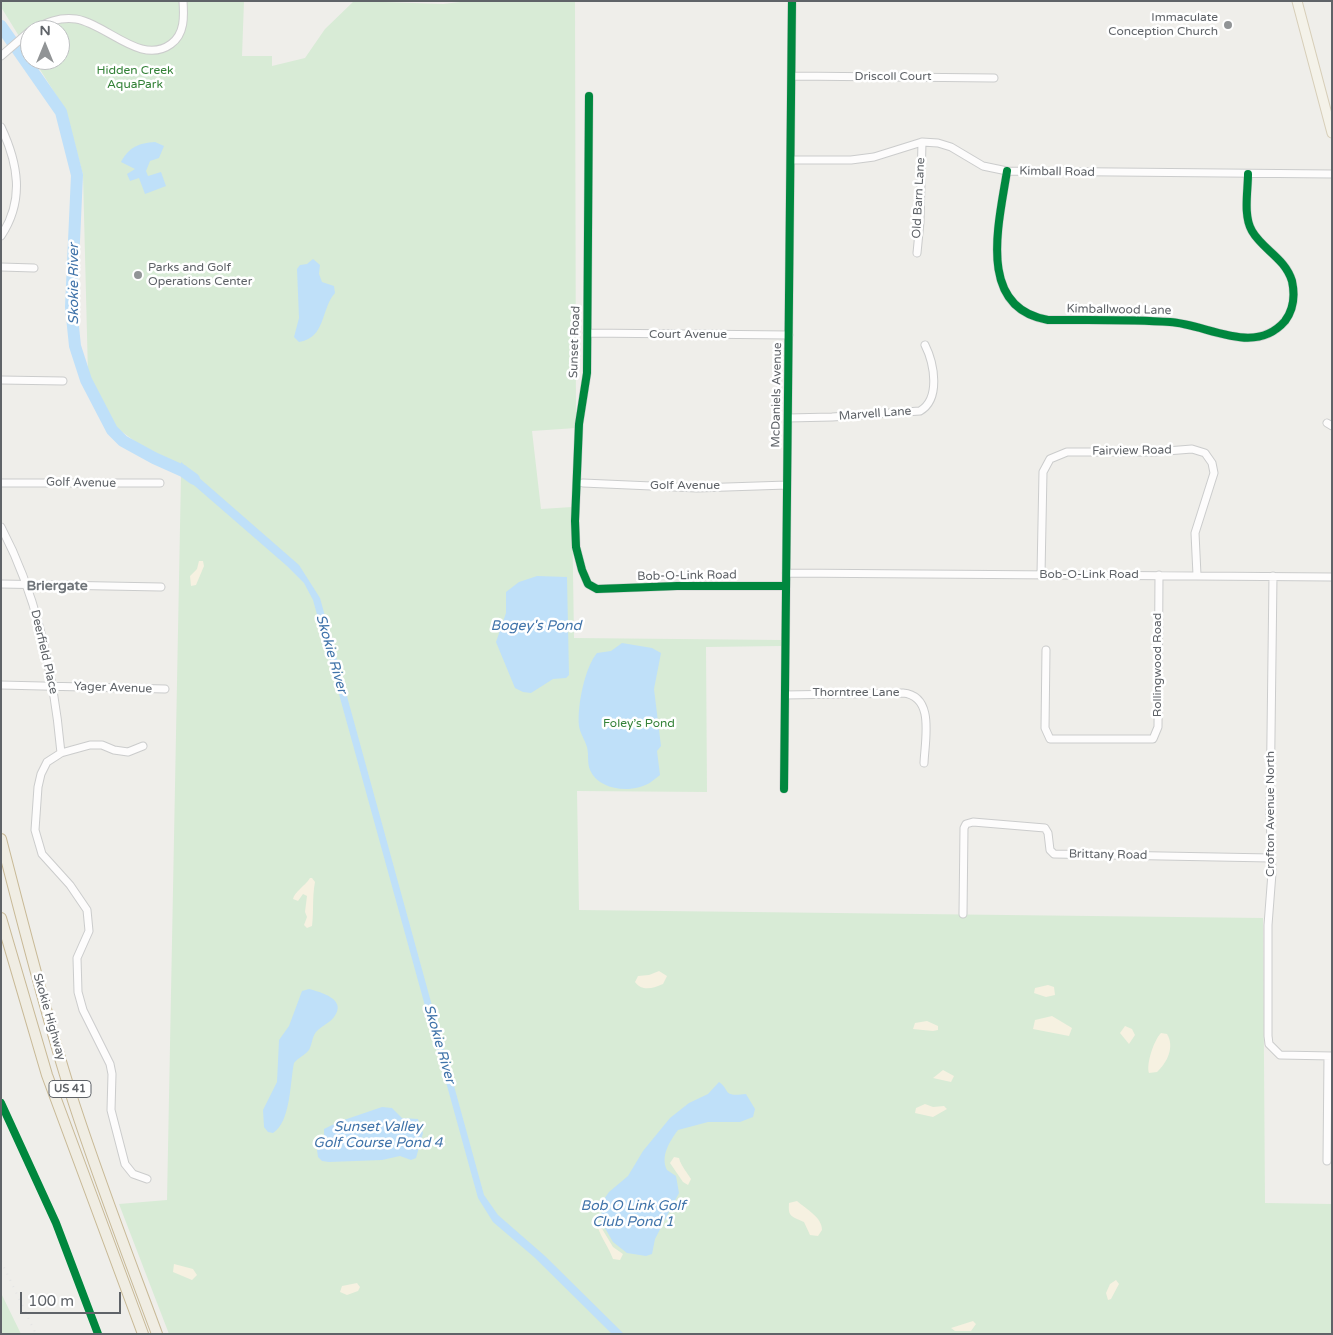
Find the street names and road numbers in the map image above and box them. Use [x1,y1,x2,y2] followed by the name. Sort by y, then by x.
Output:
[855,70,931,84] street label: Driscoll Court
[910,157,928,239] street label: Old Barn Lane
[1019,164,1095,180] street label: Kimball Road
[1066,302,1172,318] street label: Kimballwood Lane
[567,306,583,378] street label: Sunset Road
[649,328,727,342] street label: Court Avenue
[769,342,785,448] street label: McDaniels Avenue
[838,404,912,424] street label: Marvell Lane
[1092,443,1172,459] street label: Fairview Road
[46,475,116,491] street label: Golf Avenue
[650,479,720,493] street label: Golf Avenue
[637,568,737,584] street label: Bob-O-Link Road
[1039,568,1139,582] street label: Bob-O-Link Road
[27,609,61,695] street label: Deerfield Place
[1151,613,1165,717] street label: Rollingwood Road
[74,679,152,697] street label: Yager Avenue
[812,686,900,700] street label: Thorntree Lane
[1264,751,1278,877] street label: Crofton Avenue North
[1069,847,1147,863] street label: Brittany Road
[30,972,68,1062] street label: Skokie Highway
[49,1080,91,1098] road number: US 41

